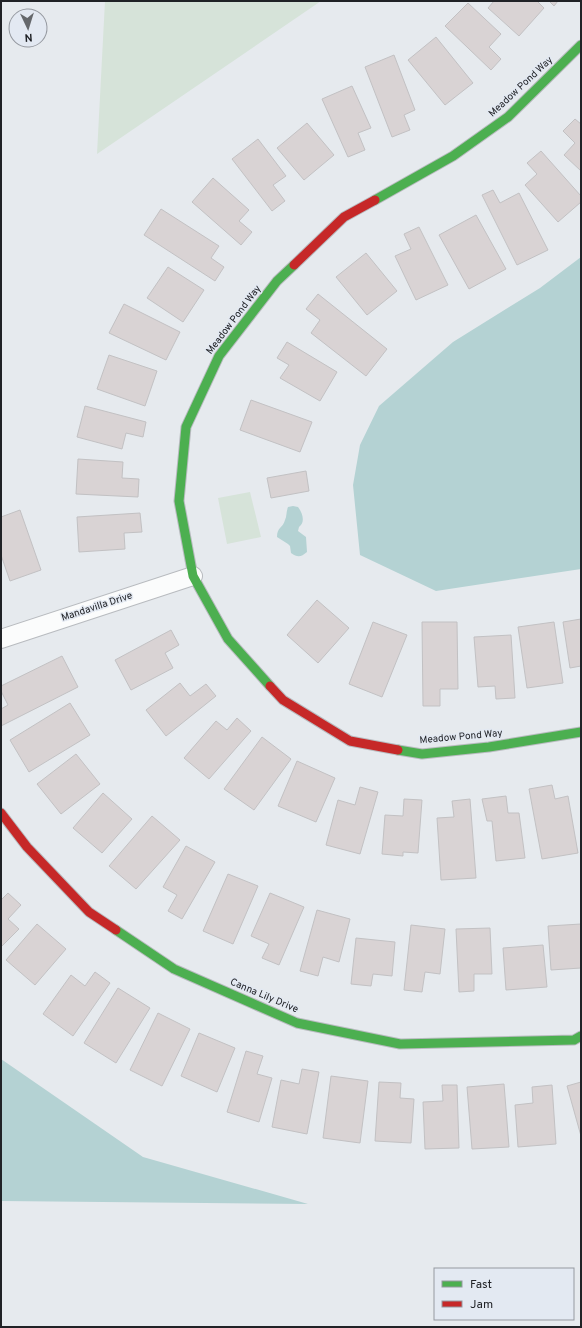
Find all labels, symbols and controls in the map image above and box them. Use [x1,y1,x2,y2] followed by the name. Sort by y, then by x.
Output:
[8,8,48,48] north arrow
[24,30,33,44] text: N
[486,54,556,120] street label: Meadow Pond Way
[204,283,264,357] street label: Meadow Pond Way
[60,589,134,625] street label: Mandavilla Drive
[419,727,503,747] street label: Meadow Pond Way
[228,976,300,1016] street label: Canna Lily Drive
[434,1268,574,1320] legend
[470,1277,492,1293] text: Fast
[470,1297,493,1313] text: Jam

